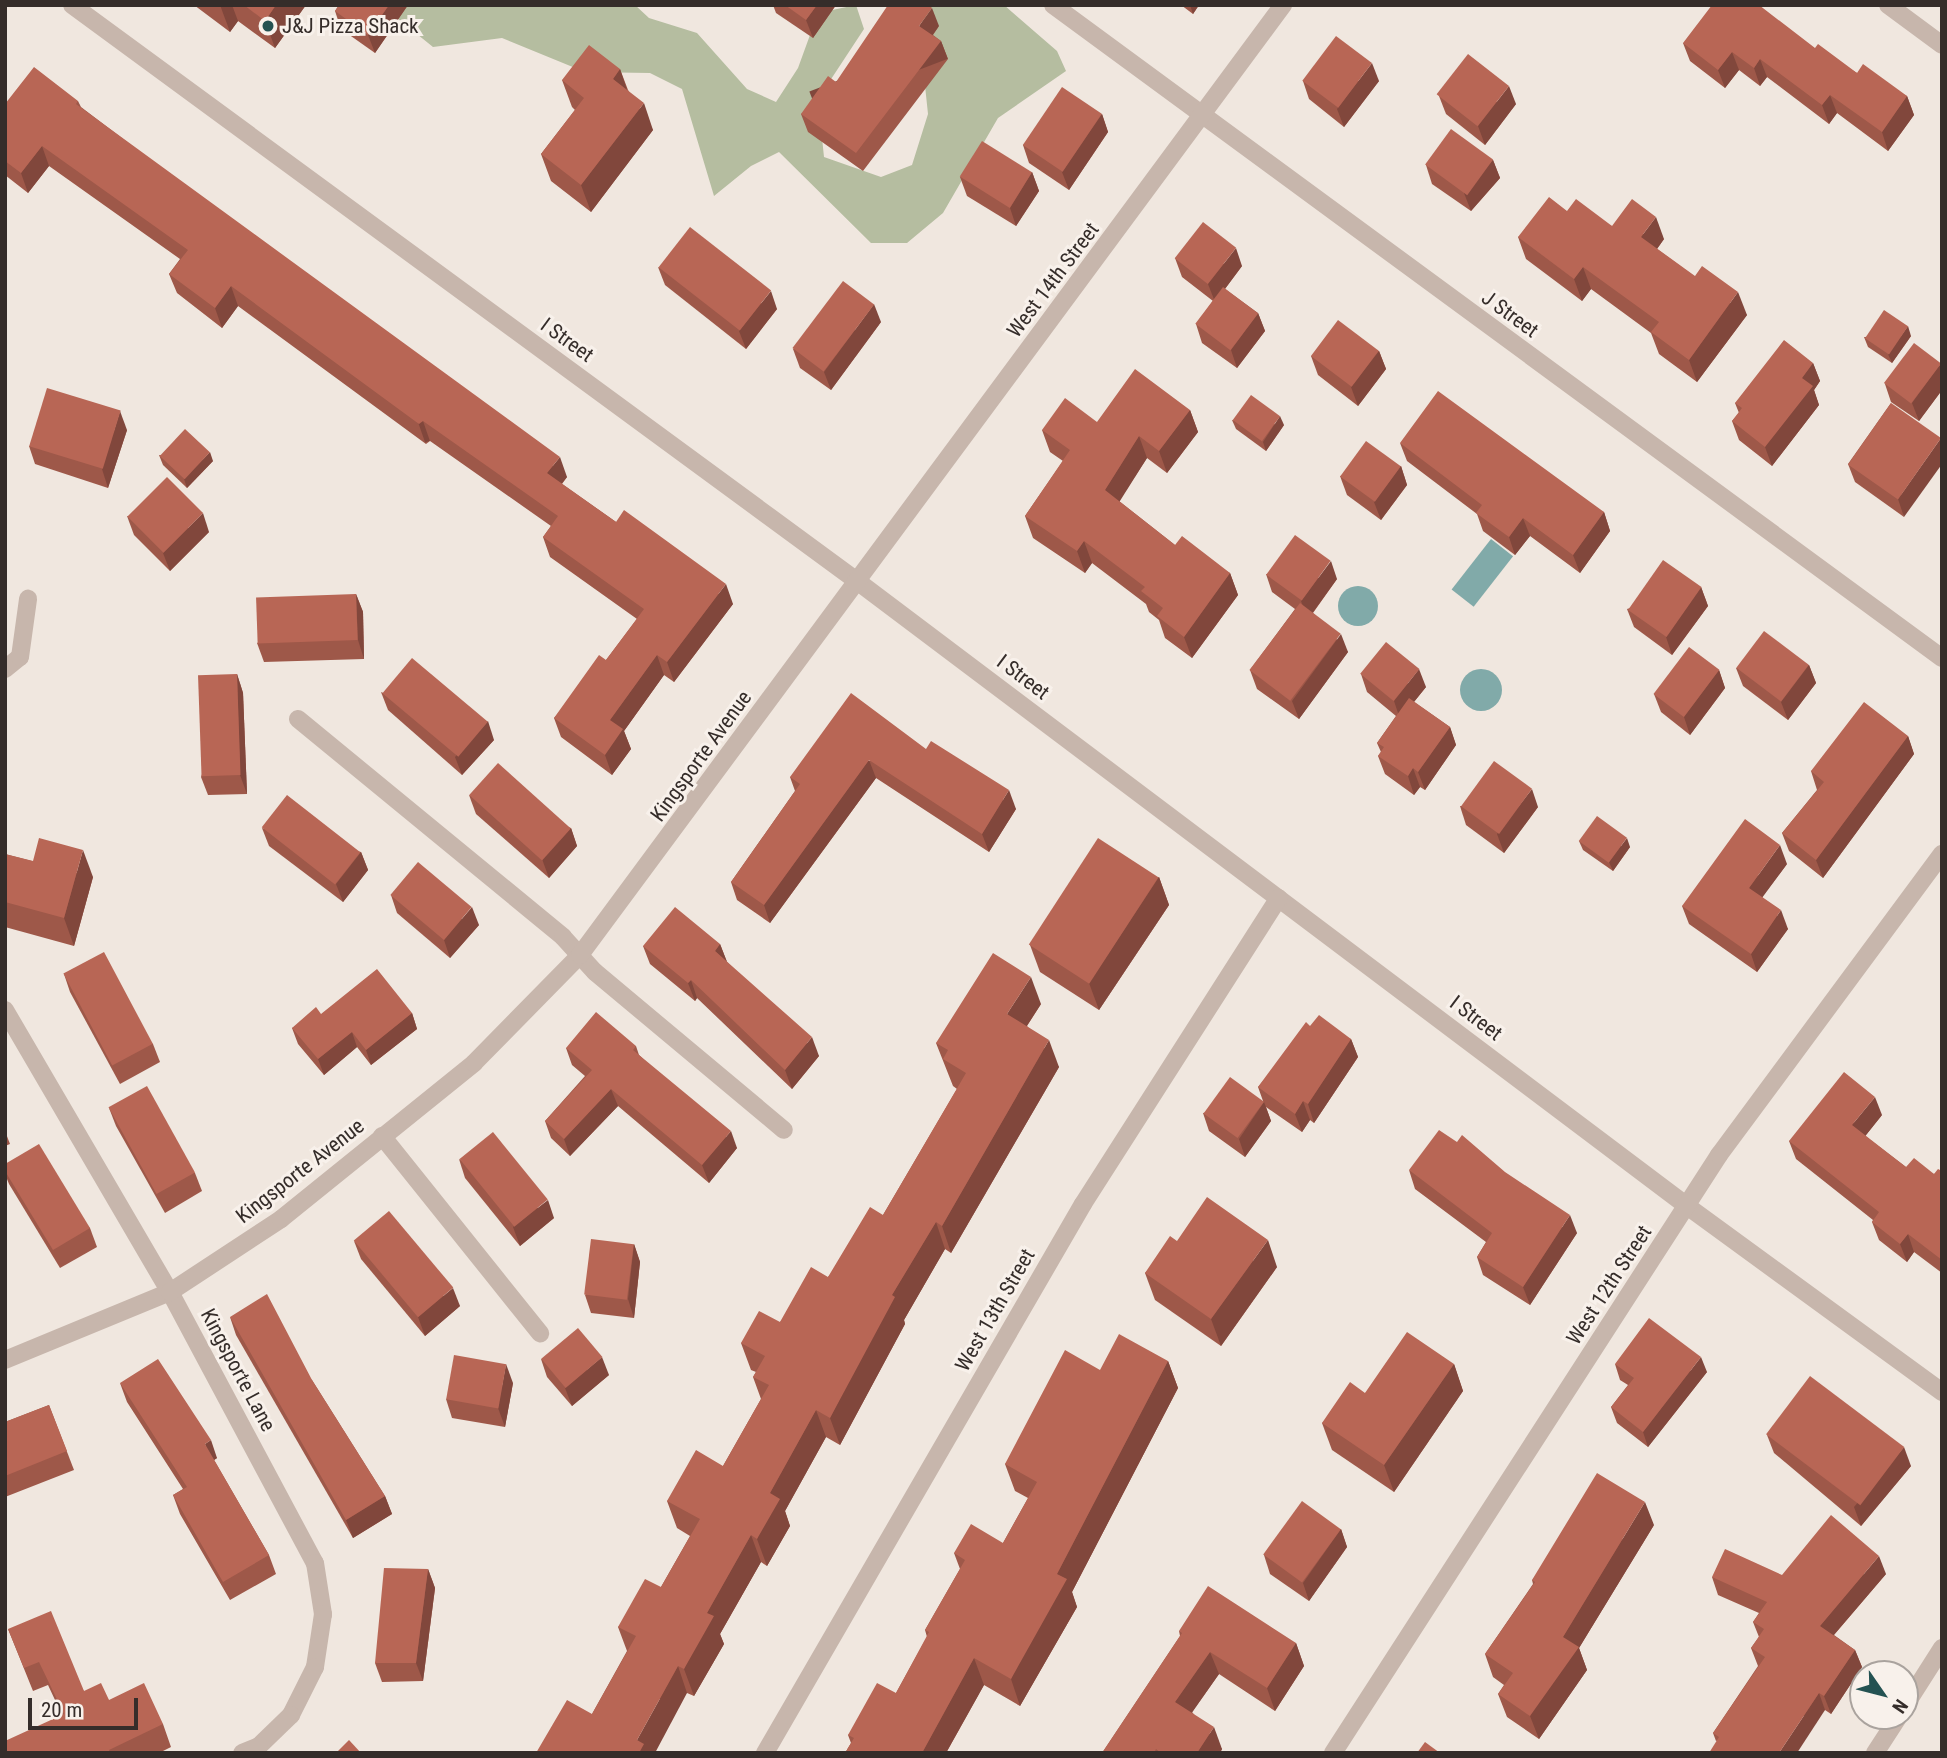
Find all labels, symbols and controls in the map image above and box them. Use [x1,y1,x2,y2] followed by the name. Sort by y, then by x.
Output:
[282,13,419,39] place label: J&J Pizza Shack
[260,18,276,34] marker: J&J Pizza Shack
[1002,218,1104,342] street label: West 14th Street
[1477,285,1543,343] street label: J Street
[536,312,598,368] street label: I Street
[992,649,1054,705] street label: I Street
[645,686,757,826] street label: Kingsporte Avenue
[1445,990,1507,1046] street label: I Street
[231,1113,369,1229] street label: Kingsporte Avenue
[1561,1221,1657,1349] street label: West 12th Street
[950,1244,1040,1376] street label: West 13th Street
[195,1304,281,1436] street label: Kingsporte Lane
[1849,1660,1919,1730] north arrow
[32,1684,142,1728] scale bar
[1887,1695,1913,1718] text: N
[41,1698,82,1722] text: 20 m

